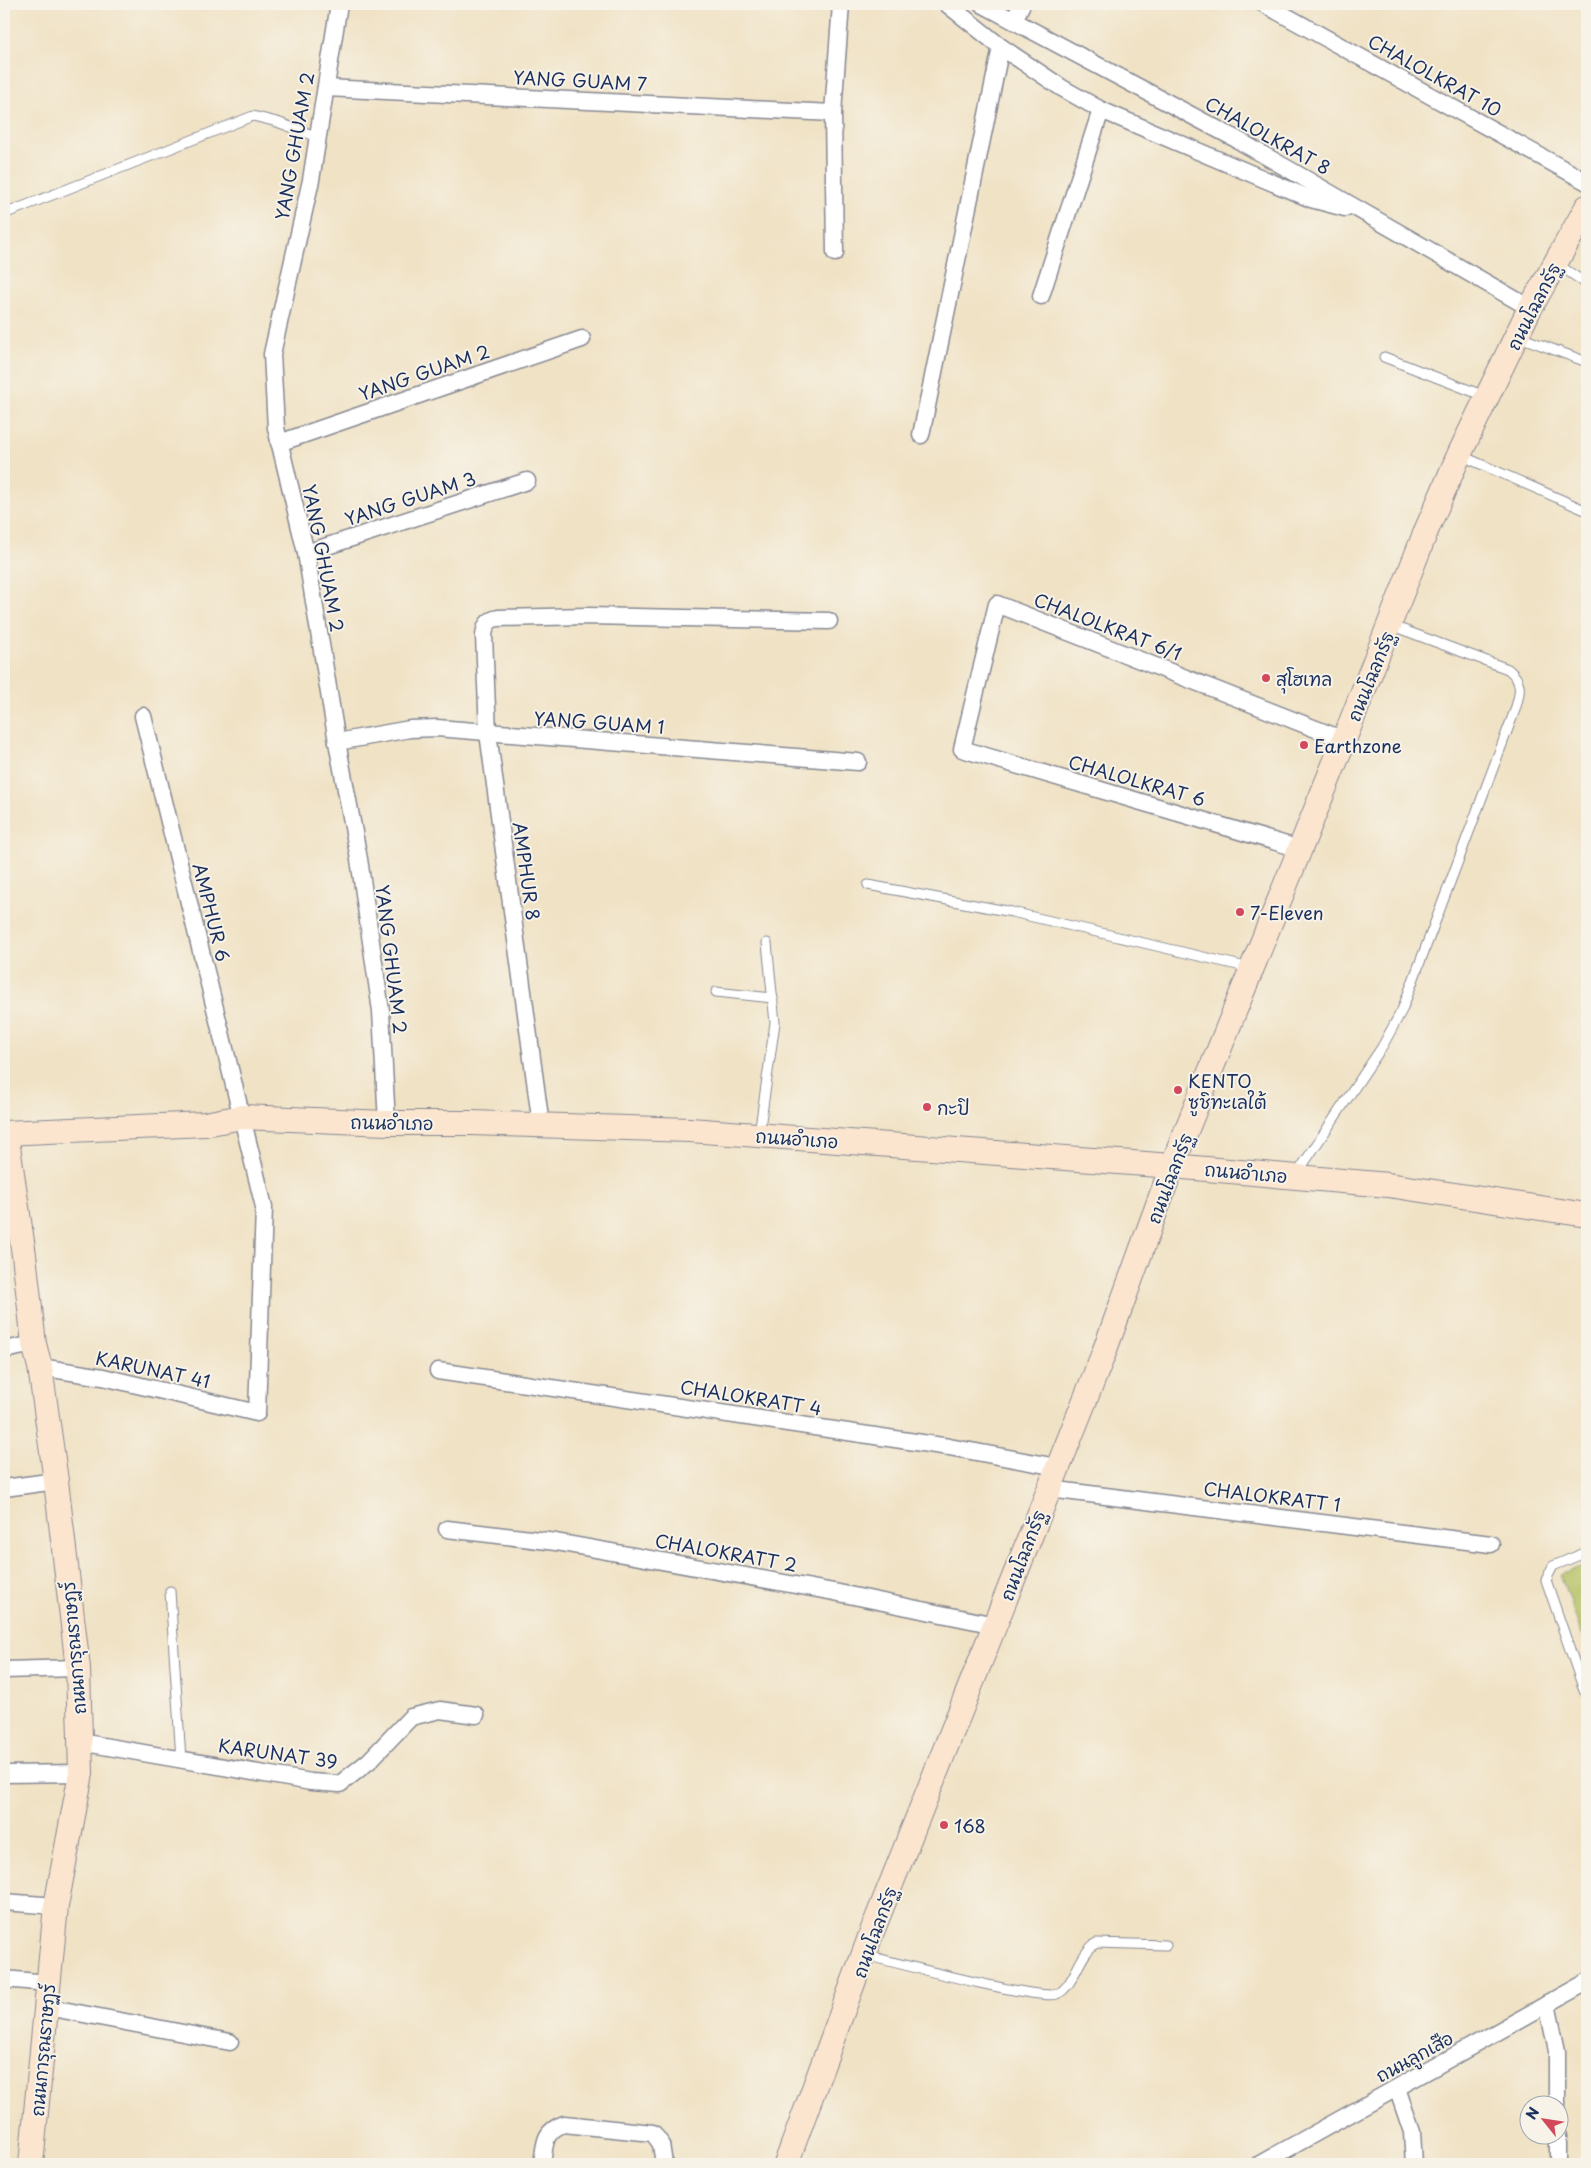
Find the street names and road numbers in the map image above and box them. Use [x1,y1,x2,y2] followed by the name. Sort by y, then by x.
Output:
[1363,27,1507,123] street label: CHALOLKRAT 10
[512,63,648,97] street label: YANG GUAM 7
[268,70,320,222] street label: YANG GHUAM 2
[1200,89,1336,181] street label: CHALOLKRAT 8
[1499,257,1567,355] street label: ถนนโฉลกรัฐ
[355,337,493,407] street label: YANG GUAM 2
[341,464,479,532] street label: YANG GUAM 3
[296,482,352,634] street label: YANG GHUAM 2
[1030,585,1186,667] street label: CHALOLKRAT 6/1
[1340,626,1401,725] street label: ถนนโฉลกรัฐ
[533,704,665,740] street label: YANG GUAM 1
[1065,748,1209,812] street label: CHALOLKRAT 6
[507,820,547,922] street label: AMPHUR 8
[187,860,237,964] street label: AMPHUR 6
[369,883,415,1035] street label: YANG GHUAM 2
[350,1108,434,1136] street label: ถนนอำเภอ
[755,1122,839,1154] street label: ถนนอำเภอ
[1139,1128,1199,1227] street label: ถนนโฉลกรัฐ
[1203,1155,1289,1189] street label: ถนนอำเภอ
[93,1344,213,1394] street label: KARUNAT 41
[678,1372,824,1422] street label: CHALOKRATT 4
[1202,1474,1342,1518] street label: CHALOKRATT 1
[992,1505,1052,1604] street label: ถนนโฉลกรัฐ
[653,1526,799,1578] street label: CHALOKRATT 2
[54,1580,94,1716] street label: ถนนการุณราษฏร์
[217,1731,339,1775] street label: KARUNAT 39
[845,1882,903,1982] street label: ถนนโฉลกรัฐ
[23,1982,63,2118] street label: ถนนการุณราษฏร์
[1370,2024,1459,2090] street label: ถนนลูกเสือ

